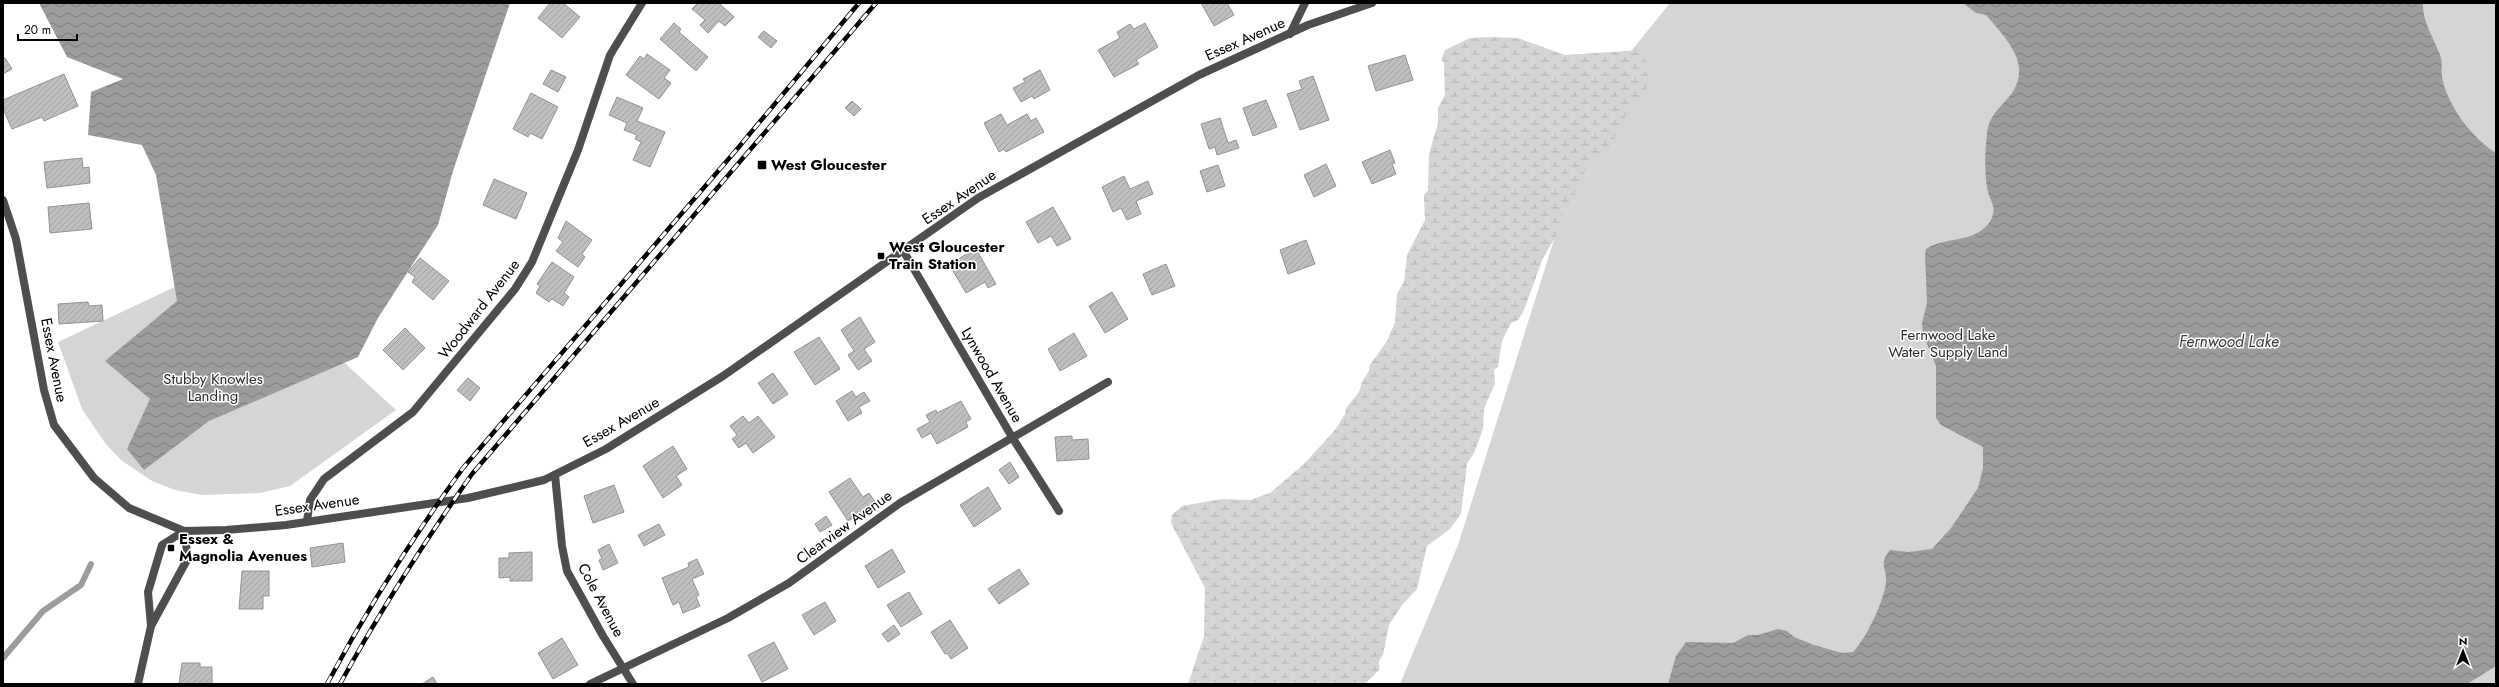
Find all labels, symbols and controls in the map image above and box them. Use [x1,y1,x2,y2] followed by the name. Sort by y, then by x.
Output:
[1202,11,1289,66] street label: Essex Avenue
[18,16,77,42] scale bar
[24,21,51,39] text: 20 m
[771,154,887,176] place label: West Gloucester
[756,159,768,171] marker: West Gloucester
[917,164,1001,230] street label: Essex Avenue
[889,236,1005,275] place label: West Gloucester Train Station
[876,251,886,261] marker: West Gloucester Train Station
[433,254,525,363] street label: Woodward Avenue
[35,316,73,404] street label: Essex Avenue
[956,323,1028,427] street label: Lynwood Avenue
[1888,324,2008,363] park label: Fernwood Lake Water Supply Land
[2179,330,2279,353] water label: Fernwood Lake
[163,368,263,407] park label: Stubby Knowles Landing
[579,391,664,453] street label: Essex Avenue
[792,485,897,569] street label: Clearview Avenue
[273,488,361,522] street label: Essex Avenue
[179,528,307,567] place label: Essex & Magnolia Avenues
[166,543,176,553] marker: Essex & Magnolia Avenues
[572,559,630,641] street label: Cole Avenue
[2443,631,2483,671] north arrow
[2459,633,2467,649] text: N

